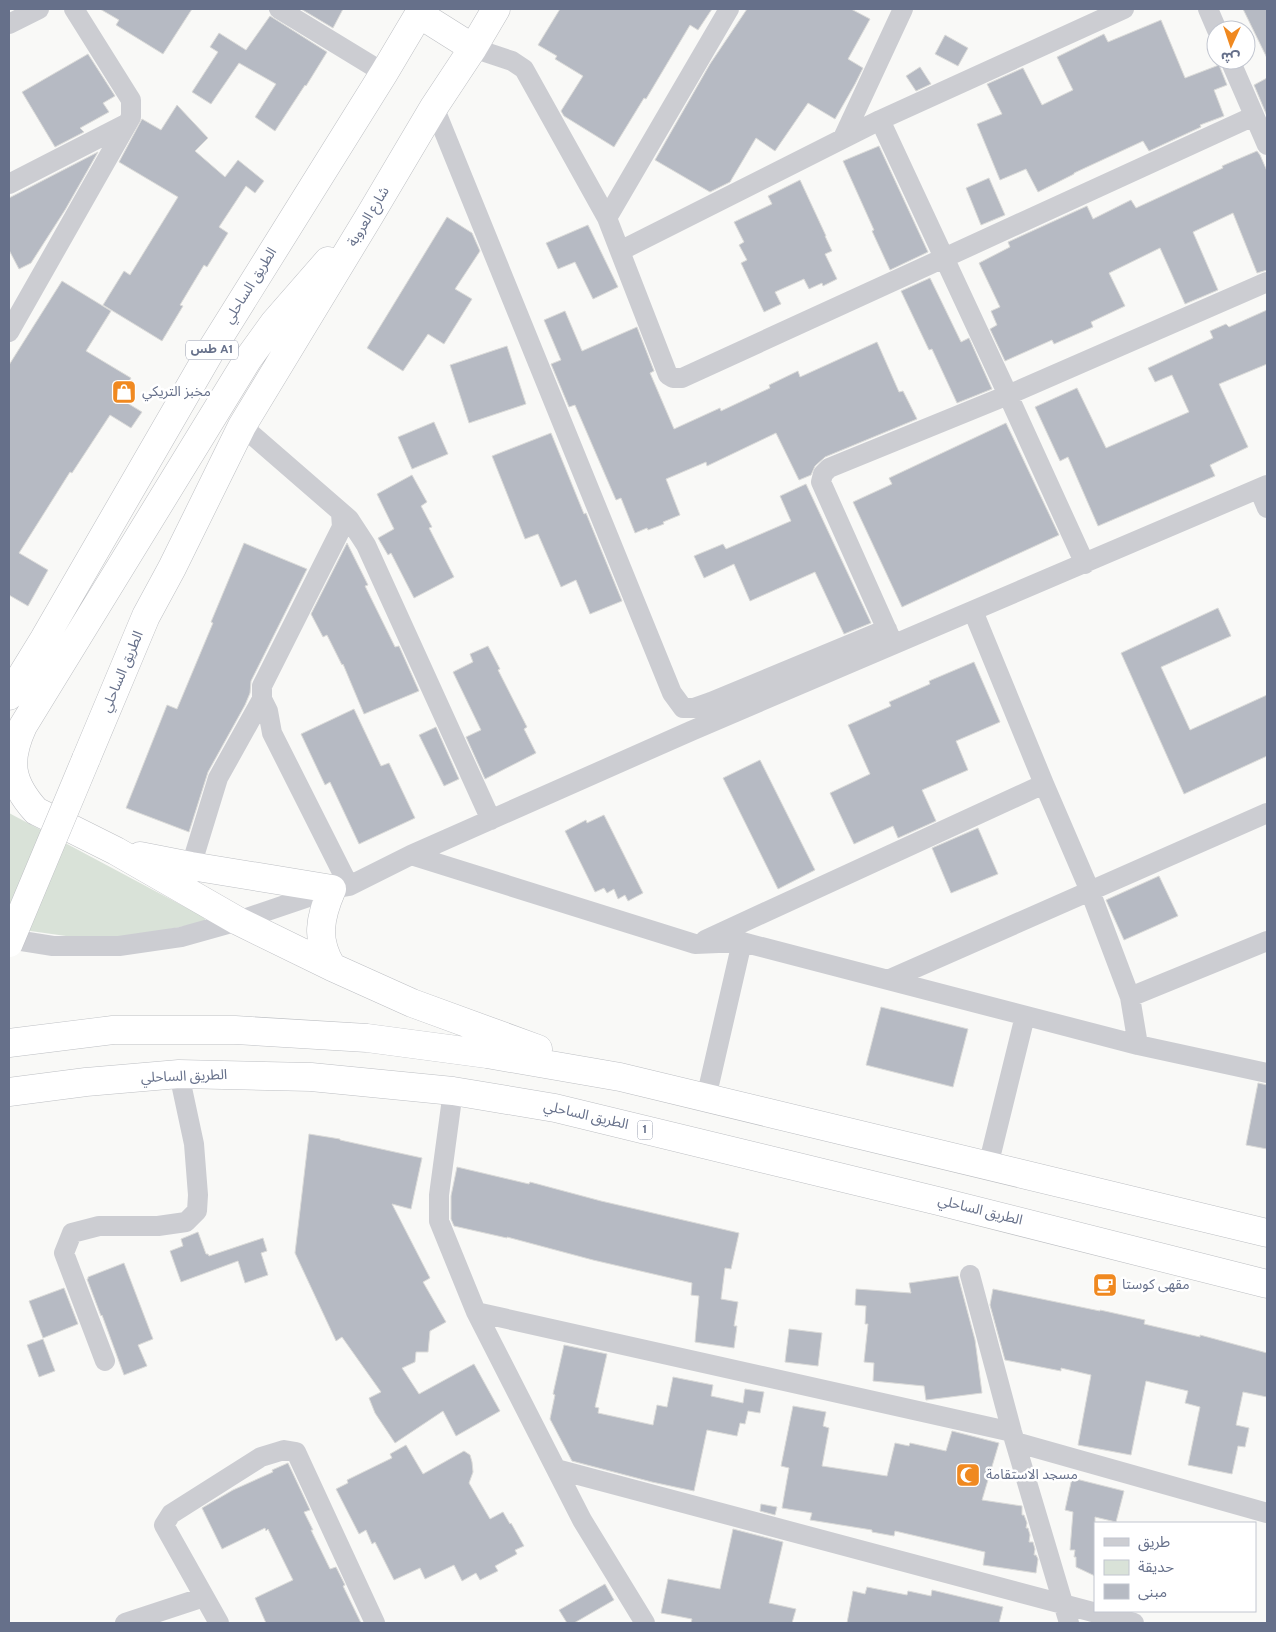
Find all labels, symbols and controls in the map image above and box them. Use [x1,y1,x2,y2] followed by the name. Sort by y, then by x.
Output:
[1206,20,1256,70] north arrow
[1220,47,1240,65] text: ش
[344,184,394,251] street label: شارع العروبة
[221,245,282,328] street label: الطريق الساحلي
[186,340,238,360] road number: طس A1
[111,379,137,405] shop icon: مخبز التريكي
[142,384,211,402] place label: مخبز التريكي
[98,629,149,716] street label: الطريق الساحلي
[140,1067,228,1088] street label: الطريق الساحلي
[542,1098,630,1135] street label: الطريق الساحلي
[638,1120,652,1140] road number: 1
[936,1192,1024,1231] street label: الطريق الساحلي
[1092,1272,1118,1298] cafe icon: مقهى كوستا
[1122,1277,1190,1294] place label: مقهى كوستا
[955,1462,981,1488] mosque icon: مسجد الاستقامة
[986,1467,1078,1484] place label: مسجد الاستقامة
[1094,1522,1256,1612] legend
[1138,1534,1170,1553] text: طريق
[1138,1559,1174,1578] text: حديقة
[1138,1584,1167,1603] text: مبنى

